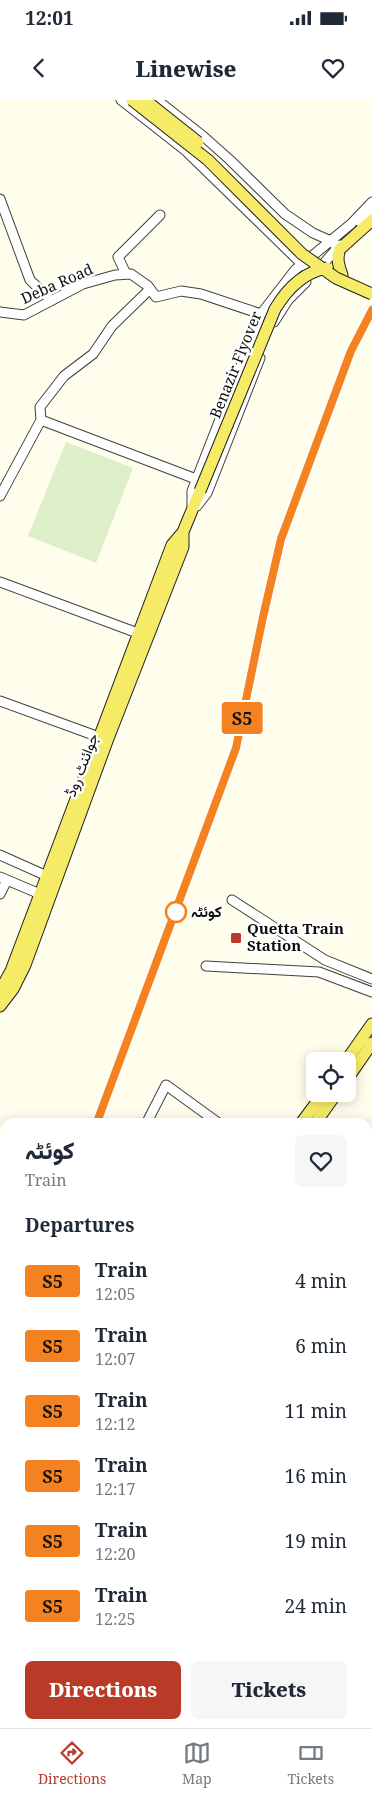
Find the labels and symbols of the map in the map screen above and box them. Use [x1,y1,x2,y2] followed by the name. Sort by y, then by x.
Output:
[18,258,96,308] street label: Deba Road
[204,308,266,421] street label: Benazir Flyover
[220,702,264,734] line badge: S5
[60,730,102,799] street label: جوائنٹ روڈ
[165,901,187,923] marker: کوئٹہ
[191,901,222,921] place label: کوئٹہ
[247,918,344,955] place label: Quetta Train Station
[229,931,243,945] marker: Quetta Train Station

